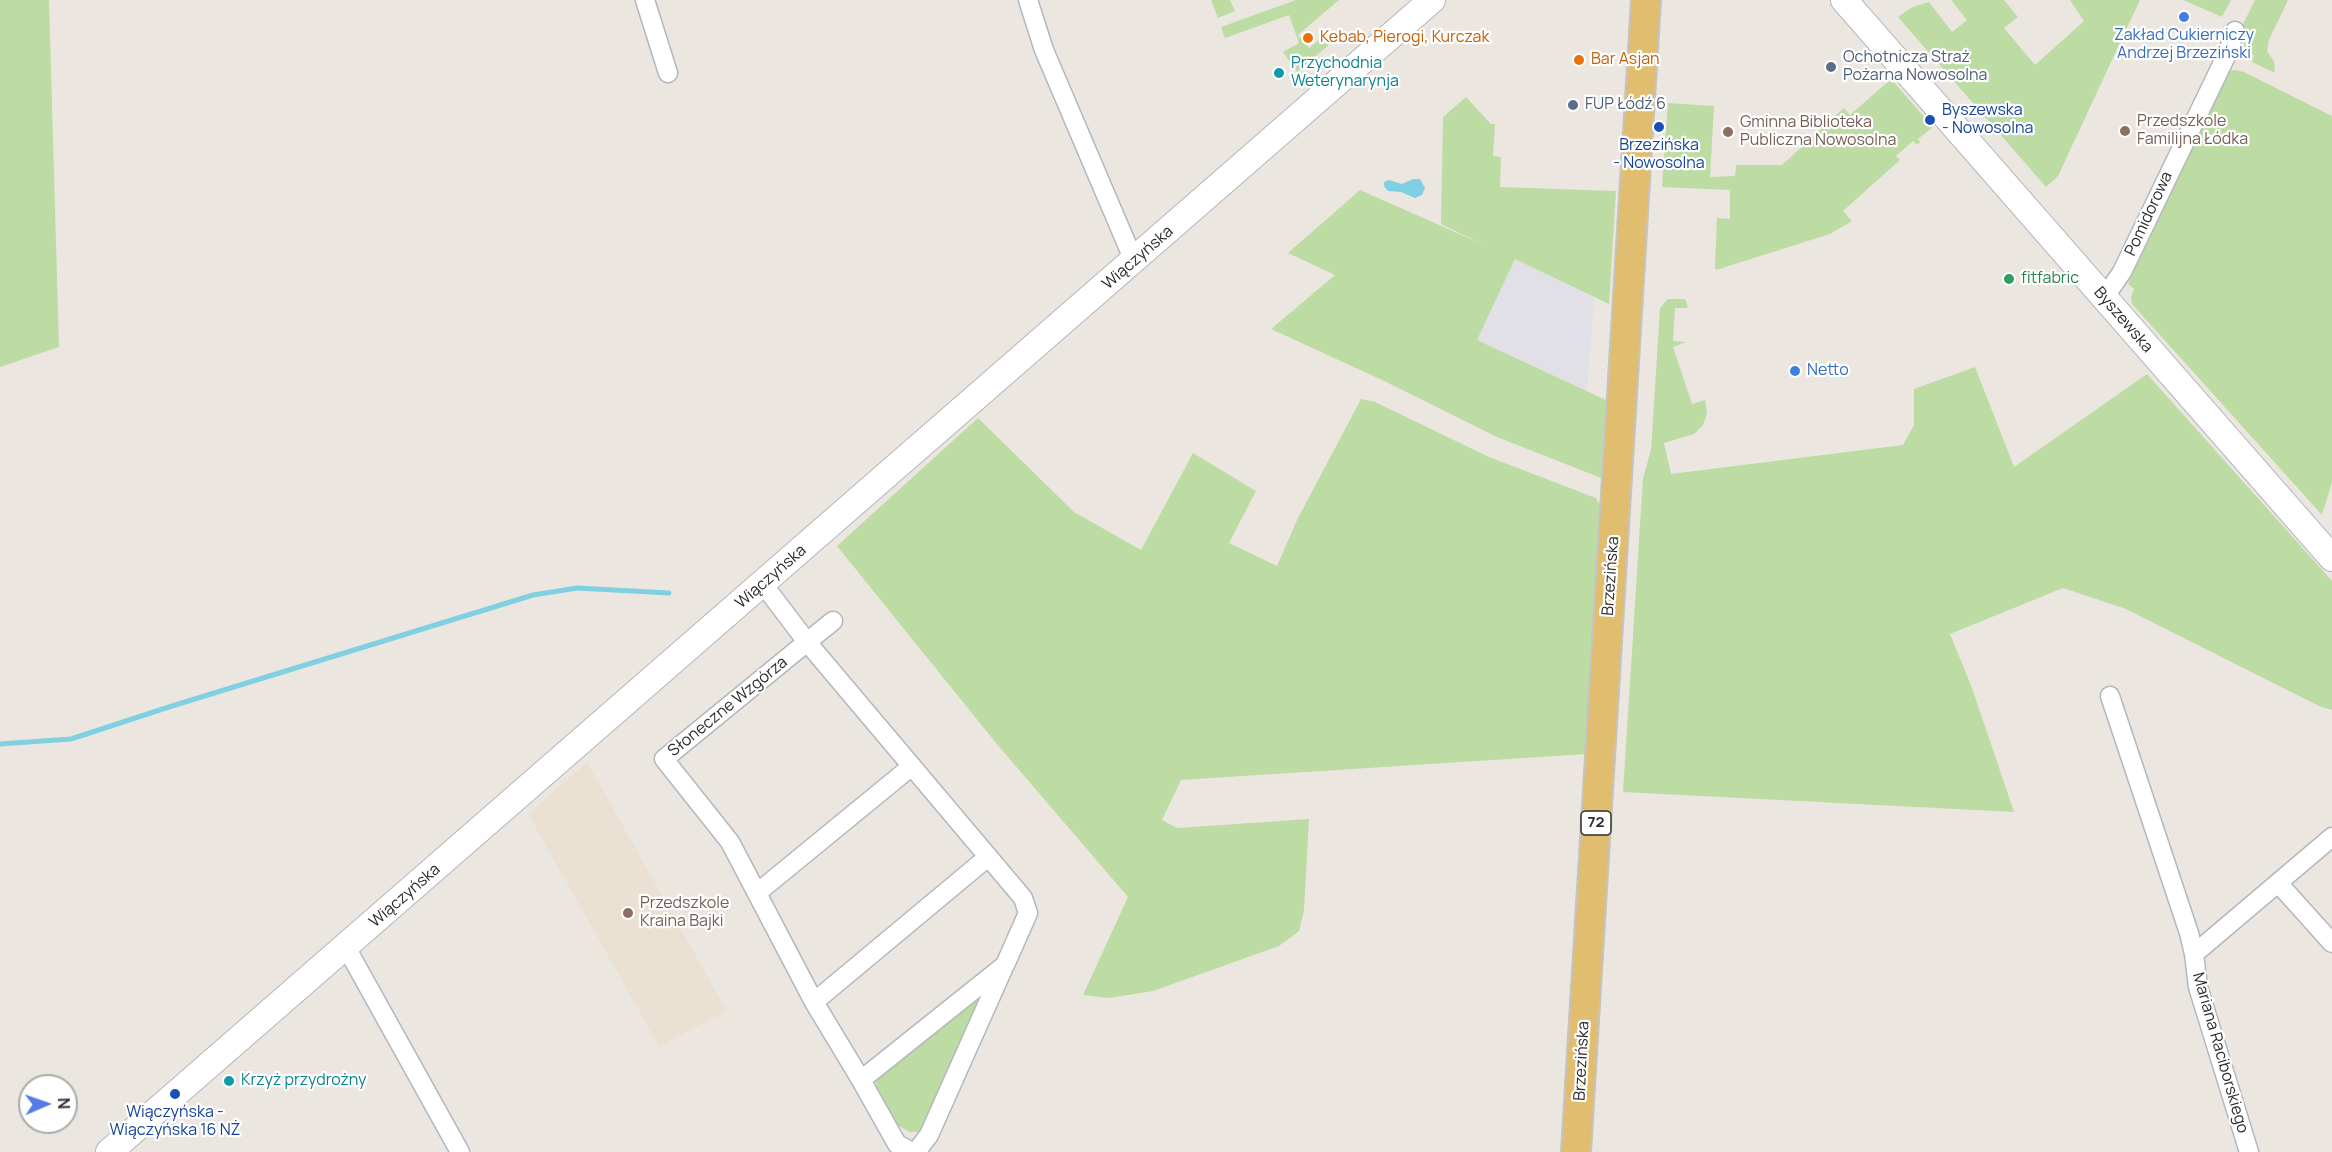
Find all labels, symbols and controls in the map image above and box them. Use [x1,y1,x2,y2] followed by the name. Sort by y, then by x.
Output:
[2177,10,2191,24] marker: Zakład Cukierniczy Andrzej Brzeziński
[2114,26,2254,64] place label: Zakład Cukierniczy Andrzej Brzeziński
[1320,28,1489,48] place label: Kebab, Pierogi, Kurczak
[1301,31,1315,45] marker: Kebab, Pierogi, Kurczak
[1843,48,1987,86] place label: Ochotnicza Straż Pożarna Nowosolna
[1591,50,1660,70] place label: Bar Asjan
[1572,53,1586,67] marker: Bar Asjan
[1291,54,1399,92] place label: Przychodnia Weterynarynja
[1824,60,1838,74] marker: Ochotnicza Straż Pożarna Nowosolna
[1272,66,1286,80] marker: Przychodnia Weterynarynja
[1585,95,1666,115] place label: FUP Łódź 6
[1566,98,1580,112] marker: FUP Łódź 6
[1942,101,2033,139] place label: Byszewska - Nowosolna
[2137,112,2248,150] place label: Przedszkole Familijna Łódka
[1740,113,1896,151] place label: Gminna Biblioteka Publiczna Nowosolna
[1923,113,1937,127] marker: Byszewska - Nowosolna
[1652,120,1666,134] marker: Brzezińska - Nowosolna
[2118,124,2132,138] marker: Przedszkole Familijna Łódka
[1721,125,1735,139] marker: Gminna Biblioteka Publiczna Nowosolna
[1613,136,1705,174] place label: Brzezińska - Nowosolna
[2121,169,2177,259] street label: Pomidorowa
[1099,222,1177,294] street label: Wiączyńska
[2021,269,2079,289] place label: fitfabric
[2002,272,2016,286] marker: fitfabric
[2089,283,2157,357] street label: Byszewska
[1807,361,1849,381] place label: Netto
[1788,364,1802,378] marker: Netto
[1599,536,1623,616] street label: Brzezińska
[732,541,810,613] street label: Wiączyńska
[665,653,791,761] street label: Słoneczne Wzgórza
[1581,811,1611,835] road number: 72
[366,860,444,932] street label: Wiączyńska
[640,894,729,932] place label: Przedszkole Kraina Bajki
[621,906,635,920] marker: Przedszkole Kraina Bajki
[2188,970,2252,1136] street label: Mariana Raciborskiego
[1570,1021,1594,1101] street label: Brzezińska
[241,1071,366,1091] place label: Krzyż przydrożny
[18,1074,78,1134] north arrow
[222,1074,236,1088] marker: Krzyż przydrożny
[168,1087,182,1101] marker: Wiączyńska - Wiączyńska 16 NŻ
[53,1097,75,1110] text: N
[110,1103,240,1141] place label: Wiączyńska - Wiączyńska 16 NŻ

